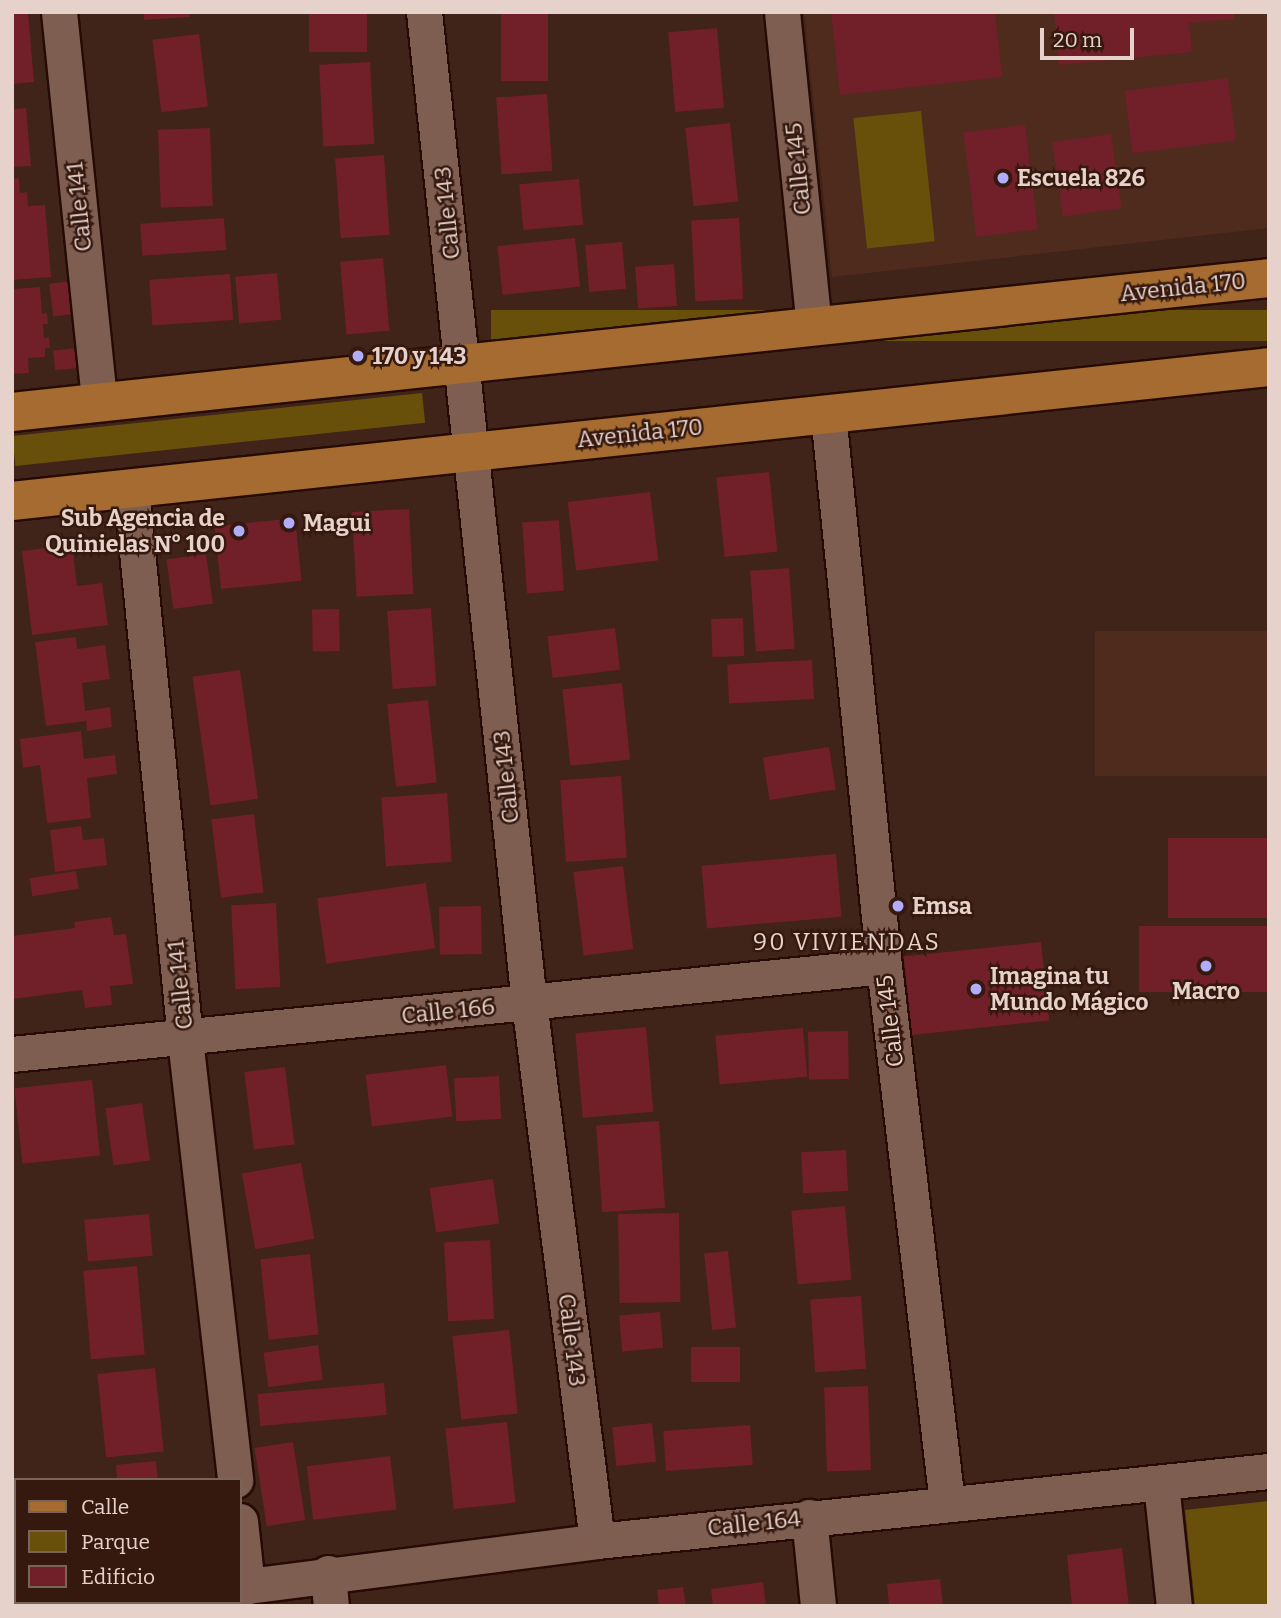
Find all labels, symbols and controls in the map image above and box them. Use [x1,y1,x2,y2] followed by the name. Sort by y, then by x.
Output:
[1043,14,1138,58] scale bar
[1053,27,1102,53] text: 20 m
[779,122,817,216] street label: Calle 145
[61,161,97,253] street label: Calle 141
[1017,164,1145,192] place label: Escuela 826
[428,165,466,261] street label: Calle 143
[995,170,1011,186] marker: Escuela 826
[1119,267,1247,307] street label: Avenida 170
[372,342,467,370] place label: 170 y 143
[350,348,366,364] marker: 170 y 143
[576,413,704,453] street label: Avenida 170
[45,504,225,558] place label: Sub Agencia de Quinielas N° 100
[303,509,371,537] place label: Magui
[281,515,297,531] marker: Magui
[231,523,247,539] marker: Sub Agencia de Quinielas N° 100
[487,729,525,825] street label: Calle 143
[912,892,972,920] place label: Emsa
[890,898,906,914] marker: Emsa
[755,929,939,957] district label: 90 VIVIENDAS
[162,939,198,1031] street label: Calle 141
[1198,958,1214,974] marker: Macro
[990,962,1149,1016] place label: Imagina tu Mundo Mágico
[871,973,909,1069] street label: Calle 145
[1172,977,1240,1005] place label: Macro
[968,981,984,997] marker: Imagina tu Mundo Mágico
[400,992,496,1030] street label: Calle 166
[553,1292,591,1388] street label: Calle 143
[14,1478,242,1604] legend
[81,1494,129,1520] text: Calle
[706,1504,802,1542] street label: Calle 164
[81,1529,150,1555] text: Parque
[81,1564,155,1590] text: Edificio

